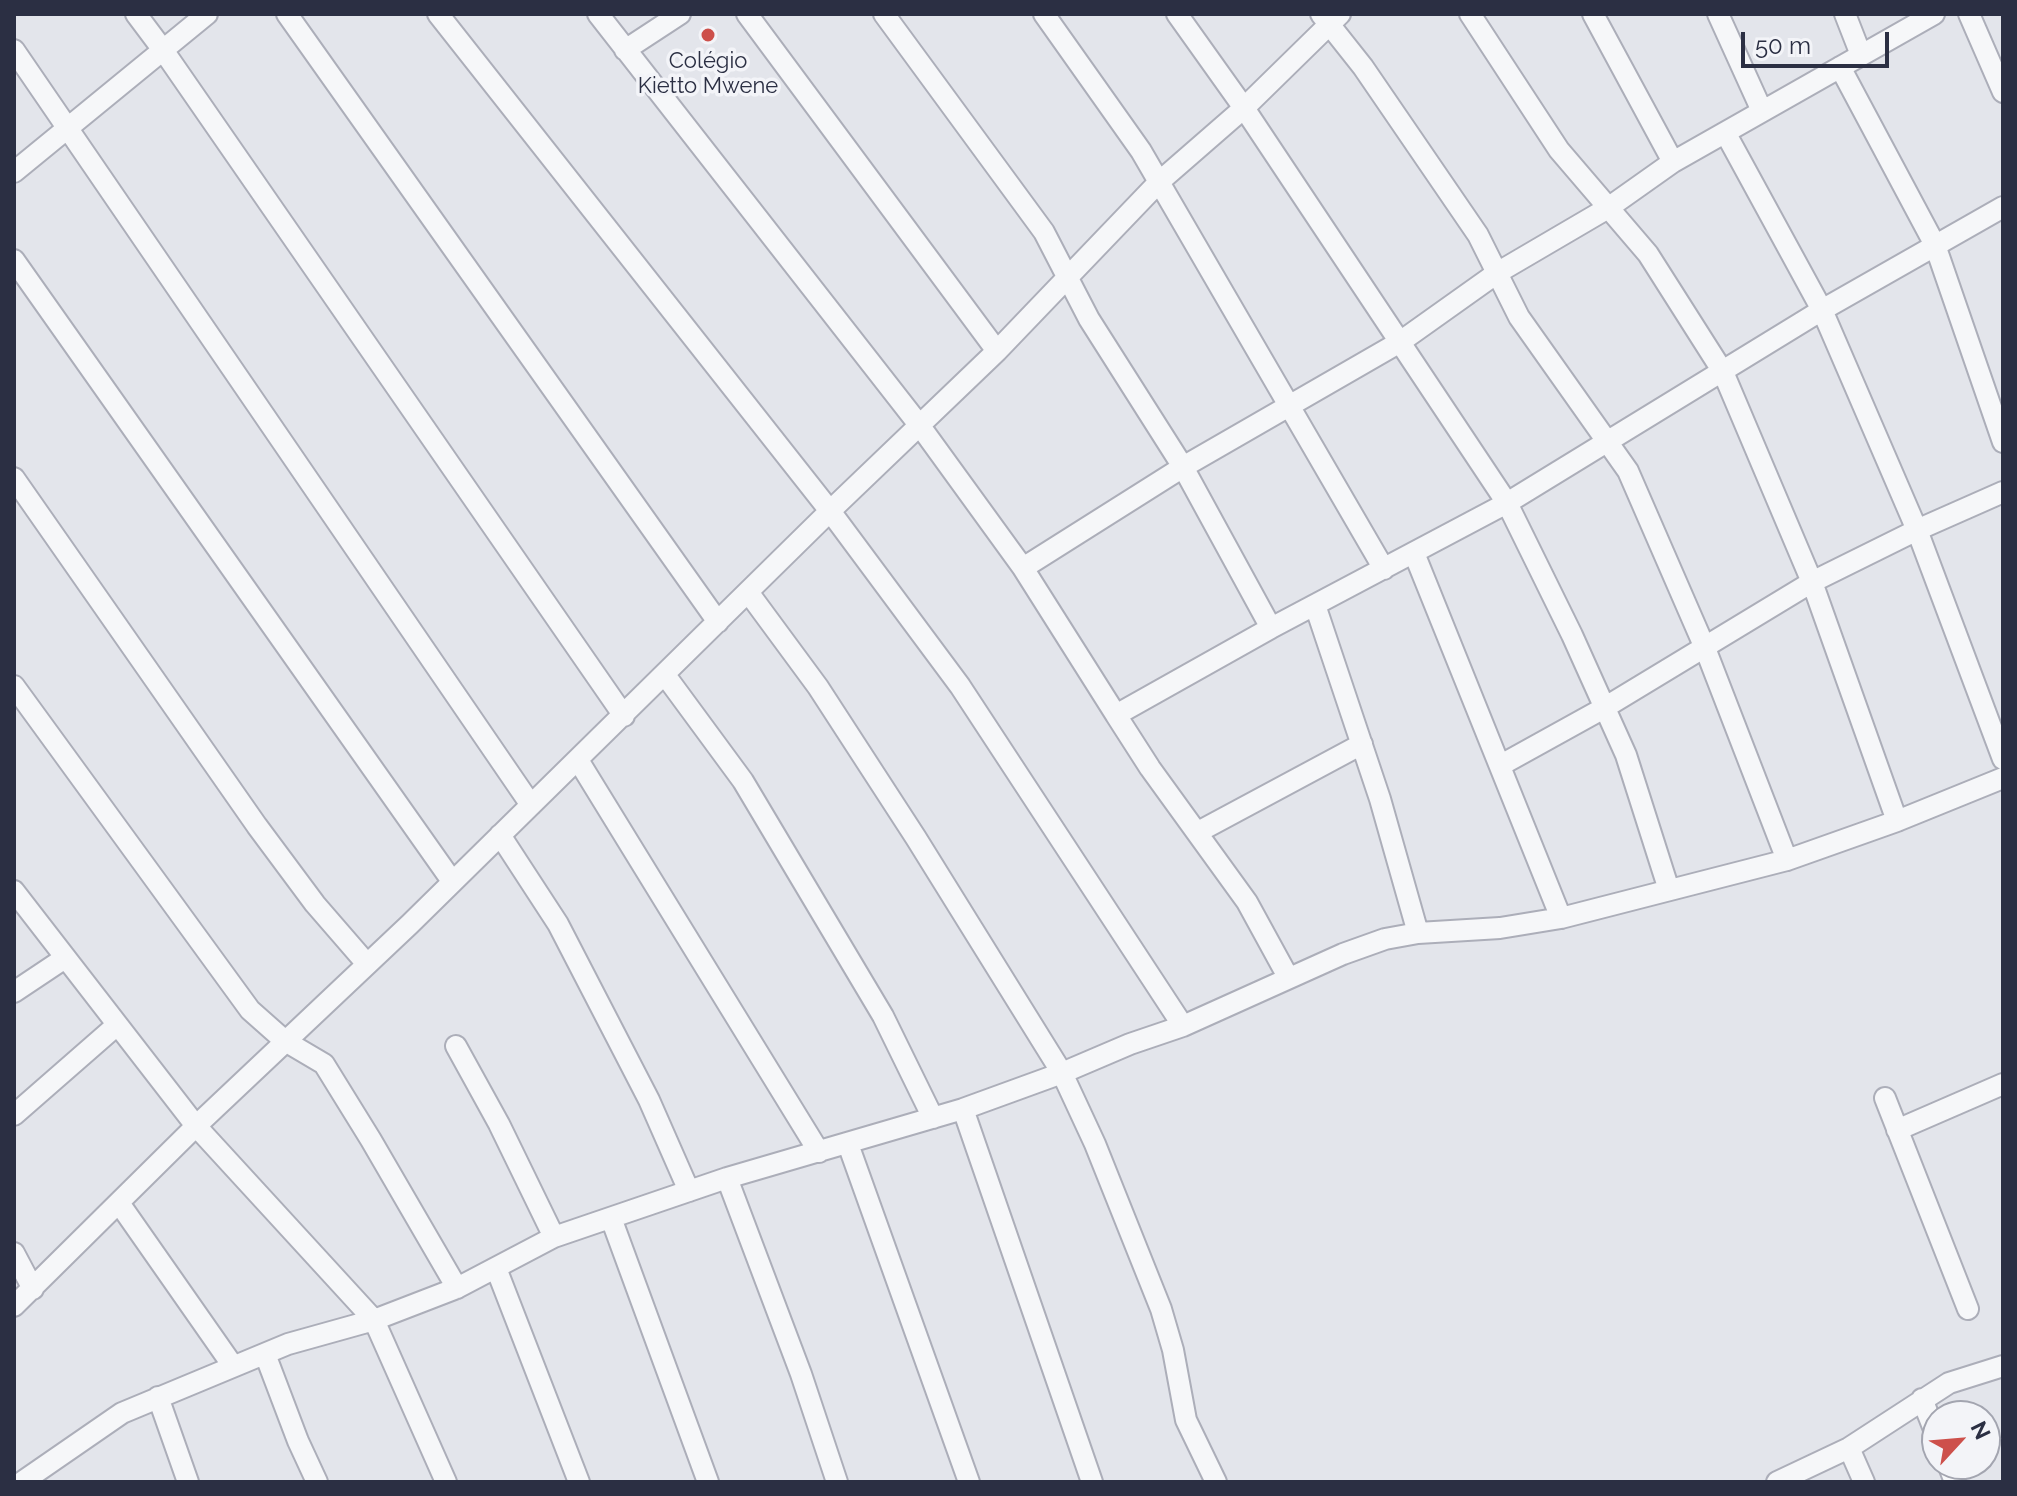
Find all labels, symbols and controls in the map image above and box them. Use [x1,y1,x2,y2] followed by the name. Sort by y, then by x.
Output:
[1745,16,1893,66] scale bar
[699,26,717,44] marker: Colégio Kietto Mwene
[1755,31,1811,60] text: 50 m
[638,48,778,100] place label: Colégio Kietto Mwene
[1921,1400,2001,1480] north arrow
[1965,1417,1996,1444] text: N

